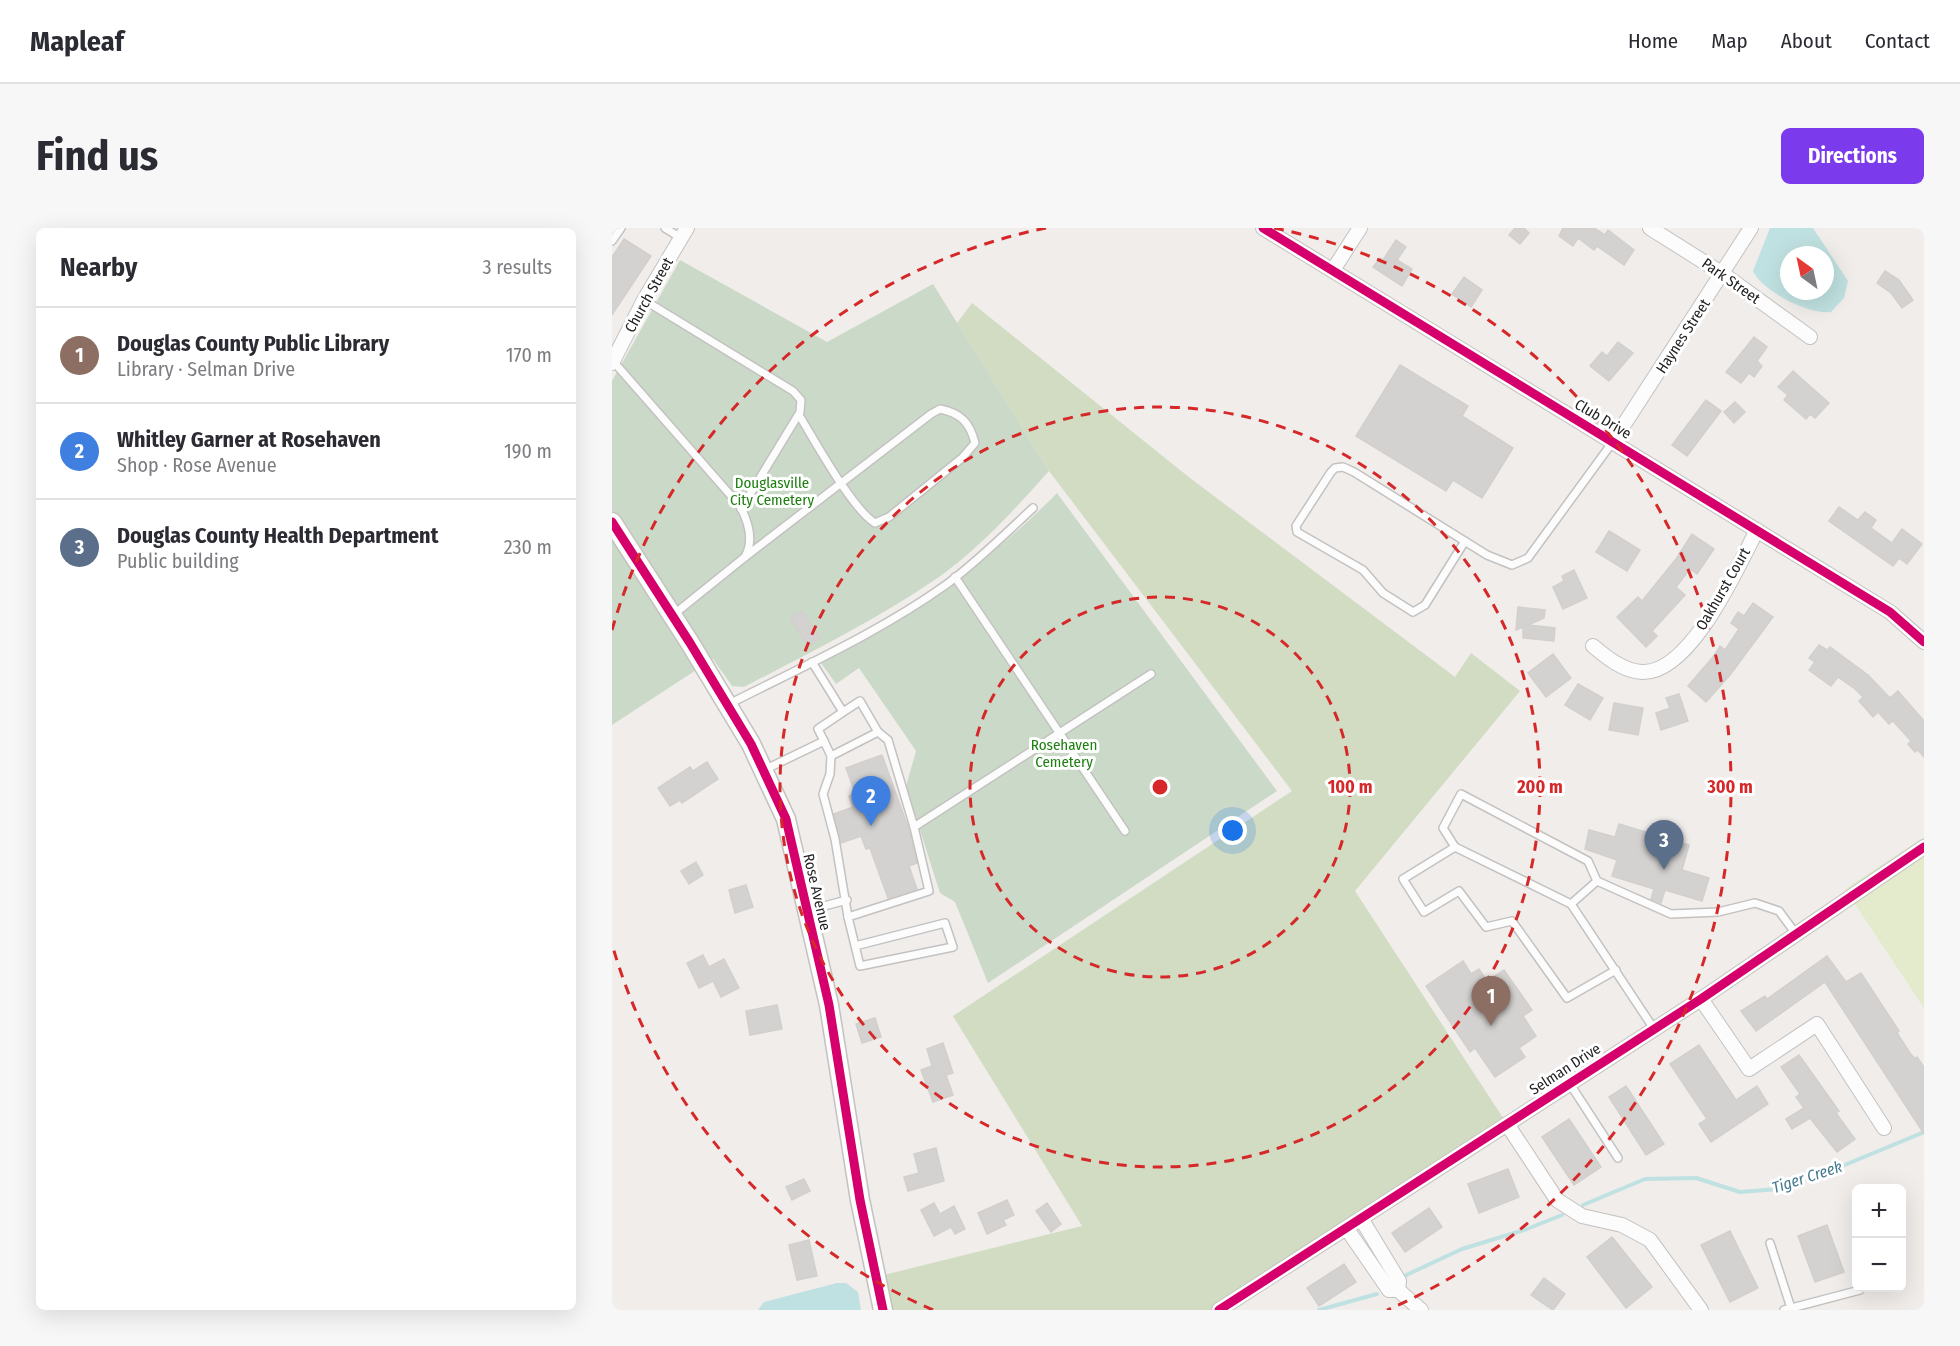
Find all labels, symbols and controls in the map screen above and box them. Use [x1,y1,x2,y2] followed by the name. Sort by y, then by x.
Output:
[30,25,124,58] text: Mapleaf
[1628,28,1678,54] text: Home
[1711,28,1748,54] text: Map
[1781,28,1832,54] text: About
[1865,28,1930,54] text: Contact
[1781,128,1924,184] button: Directions
[36,131,158,181] text: Find us
[1780,246,1834,300] north arrow
[60,252,137,283] text: Nearby
[621,254,677,336] street label: Church Street
[1698,254,1764,308] street label: Park Street
[483,255,552,279] text: 3 results
[1652,295,1714,377] street label: Haynes Street
[117,330,389,357] text: Douglas County Public Library
[75,343,84,367] text: 1
[506,343,552,367] text: 170 m
[117,357,295,381] text: Library · Selman Drive
[1572,395,1634,443] street label: Club Drive
[117,426,381,453] text: Whitley Garner at Rosehaven
[75,439,84,463] text: 2
[504,439,552,463] text: 190 m
[117,453,277,477] text: Shop · Rose Avenue
[730,474,814,509] park label: Douglasville City Cemetery
[117,522,438,549] text: Douglas County Health Department
[75,535,84,559] text: 3
[504,535,552,559] text: 230 m
[1692,544,1754,634] street label: Oakhurst Court
[117,549,239,573] text: Public building
[1031,736,1097,771] park label: Rosehaven Cemetery
[852,776,890,826] pin: 2
[1328,776,1372,798] text: 100 m
[1516,776,1563,798] text: 200 m
[1706,776,1753,798] text: 300 m
[1150,777,1170,797] centre of rings
[1218,816,1247,845] your location
[1644,820,1684,870] pin: 3
[799,852,835,932] street label: Rose Avenue
[1472,976,1510,1026] pin: 1
[1526,1039,1604,1099] street label: Selman Drive
[1770,1157,1845,1197] water label: Tiger Creek
[1852,1184,1906,1292] map controls
[1852,1184,1906,1238] button: +
[1852,1238,1906,1292] button: −

